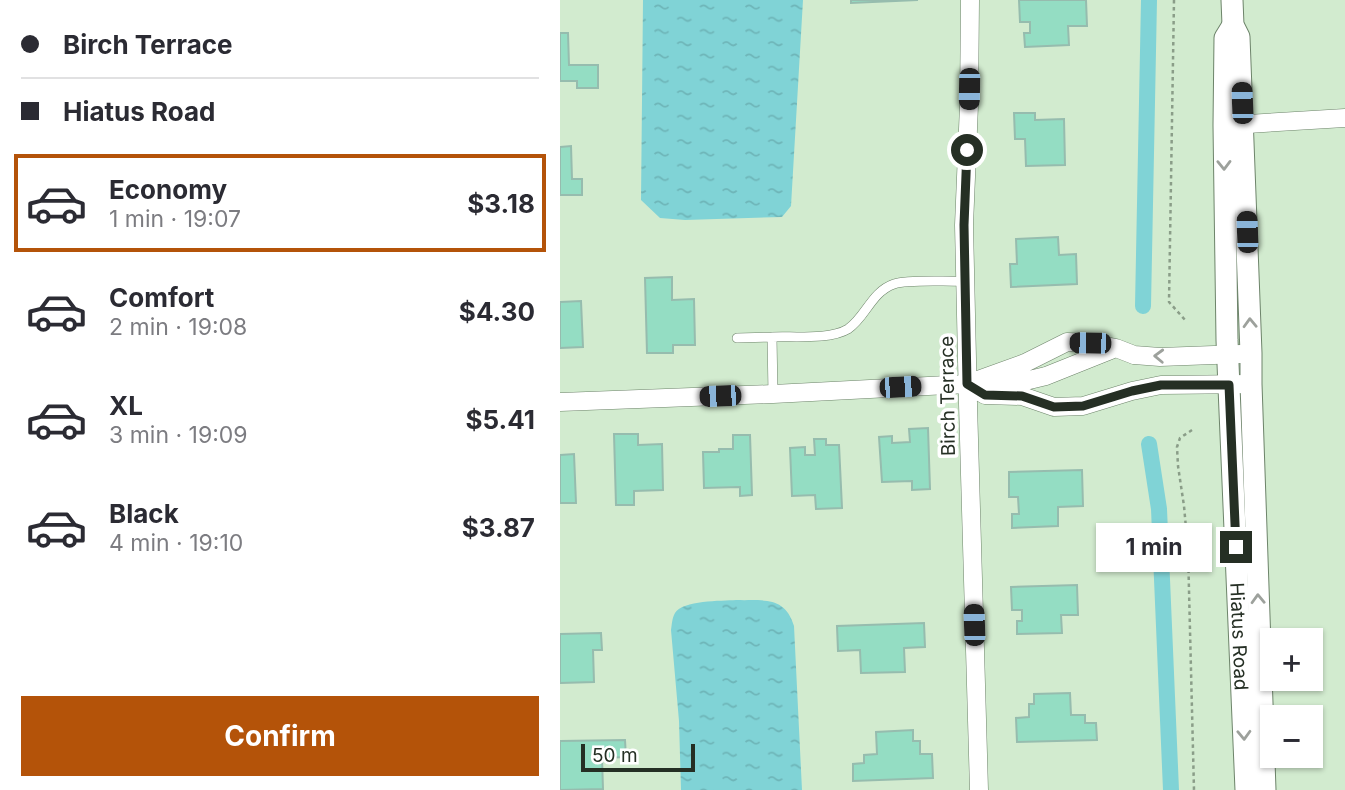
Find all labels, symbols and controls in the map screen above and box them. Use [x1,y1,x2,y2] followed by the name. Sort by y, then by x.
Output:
[63,29,233,60] text: Birch Terrace
[959,68,980,110] car
[1231,82,1254,124] car
[63,96,215,127] text: Hiatus Road
[951,134,983,166] route start
[1217,160,1232,171] one-way arrow
[25,172,88,235] icon: car
[109,174,227,205] text: Economy
[467,188,535,219] text: $3.18
[109,205,241,233] text: 1 min · 19:07
[1236,211,1259,253] car
[25,280,88,343] icon: car
[109,282,214,313] text: Comfort
[459,296,535,327] text: $4.30
[109,313,247,341] text: 2 min · 19:08
[1243,317,1258,328] one-way arrow
[1069,332,1112,354] car
[935,336,960,456] street label: Birch Terrace
[1153,349,1164,364] one-way arrow
[879,375,922,399] car
[699,385,742,407] car
[25,388,88,451] icon: car
[109,390,143,421] text: XL
[465,404,535,435] text: $5.41
[109,421,248,449] text: 3 min · 19:09
[25,496,88,559] icon: car
[109,498,179,529] text: Black
[462,512,535,543] text: $3.87
[1096,522,1212,572] callout: 1 min
[109,529,243,557] text: 4 min · 19:10
[1220,531,1252,563] route end
[1126,533,1182,561] text: 1 min
[1225,582,1253,691] street label: Hiatus Road
[1251,594,1266,605] one-way arrow
[963,604,986,646] car
[1260,628,1323,768] map controls
[1260,628,1323,691] button: +
[21,696,539,776] button: Confirm
[1260,705,1323,768] button: −
[1236,730,1251,741] one-way arrow
[581,741,695,773] scale bar
[592,744,638,767] text: 50 m

